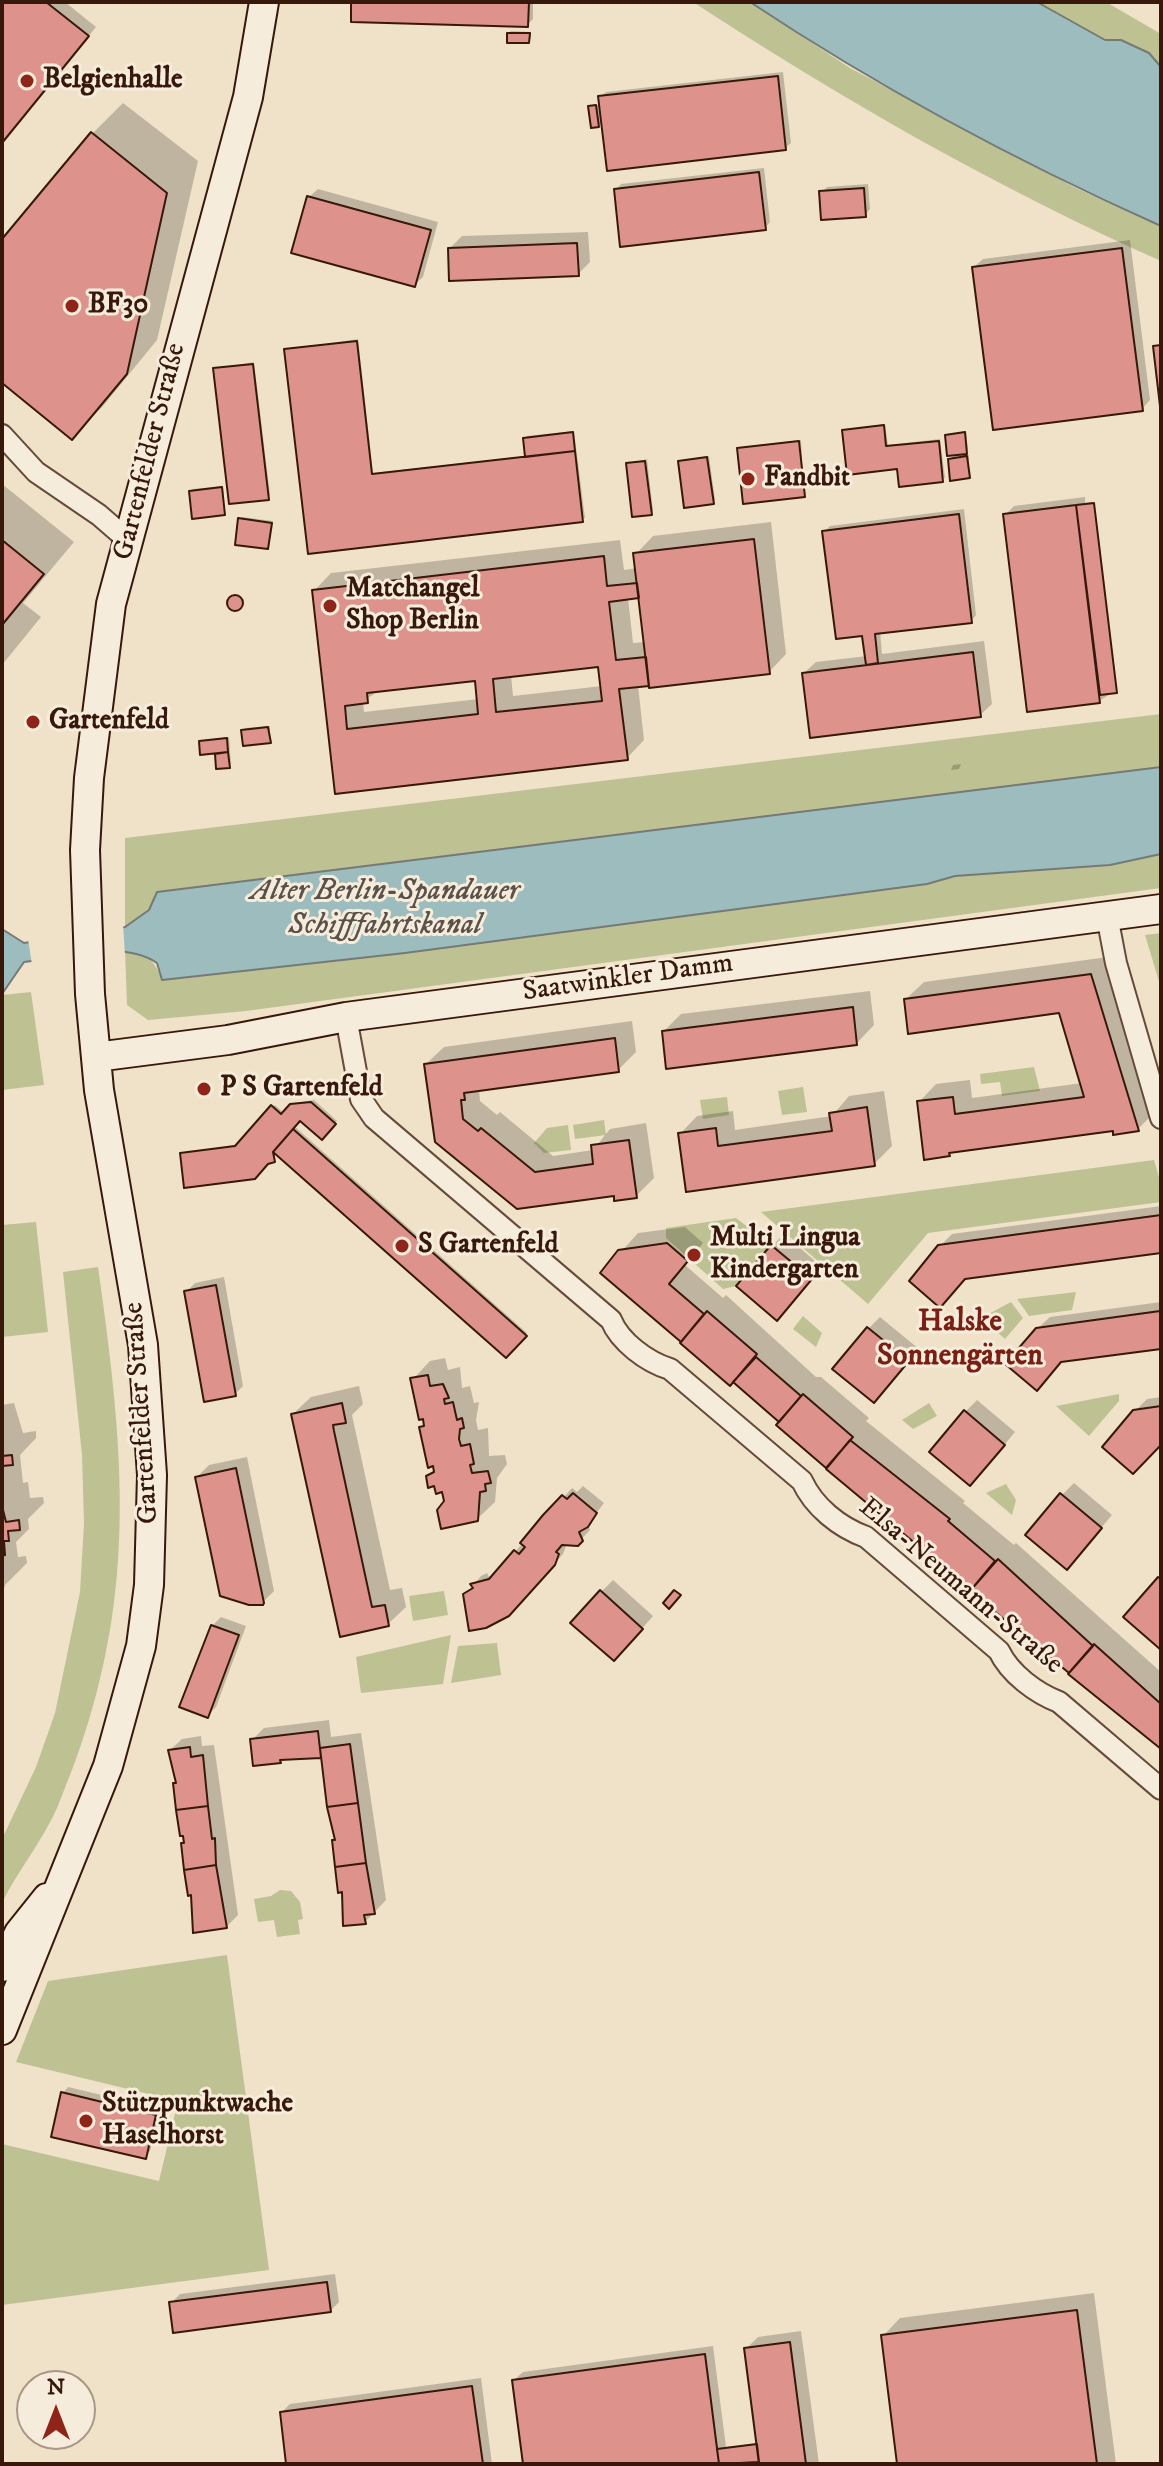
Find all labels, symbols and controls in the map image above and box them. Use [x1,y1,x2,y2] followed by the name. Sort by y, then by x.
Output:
[43,64,183,98] place label: Belgienhalle
[18,72,36,90] marker: Belgienhalle
[88,289,148,323] place label: BF30
[63,297,81,315] marker: BF30
[108,340,194,564] street label: Gartenfelder Straße
[764,462,850,496] place label: Fandbit
[739,470,757,488] marker: Fandbit
[346,573,479,639] place label: Matchangel Shop Berlin
[321,597,339,615] marker: Matchangel Shop Berlin
[49,705,169,739] place label: Gartenfeld
[24,713,42,731] marker: Gartenfeld
[250,875,520,946] water label: Alter Berlin-Spandauer Schifffahrtskanal
[521,948,735,1010] street label: Saatwinkler Damm
[220,1072,383,1106] place label: P S Gartenfeld
[195,1080,213,1098] marker: P S Gartenfeld
[710,1222,860,1288] place label: Multi Lingua Kindergarten
[418,1229,559,1263] place label: S Gartenfeld
[393,1237,411,1255] marker: S Gartenfeld
[685,1246,703,1264] marker: Multi Lingua Kindergarten
[118,1301,168,1525] street label: Gartenfelder Straße
[877,1306,1043,1376] district label: Halske Sonnengärten
[851,1492,1069,1682] street label: Elsa-Neumann-Straße
[102,2088,293,2154] place label: Stützpunktwache Haselhorst
[77,2112,95,2130] marker: Stützpunktwache Haselhorst
[16,2370,96,2450] north arrow
[47,2374,65,2401] text: N

